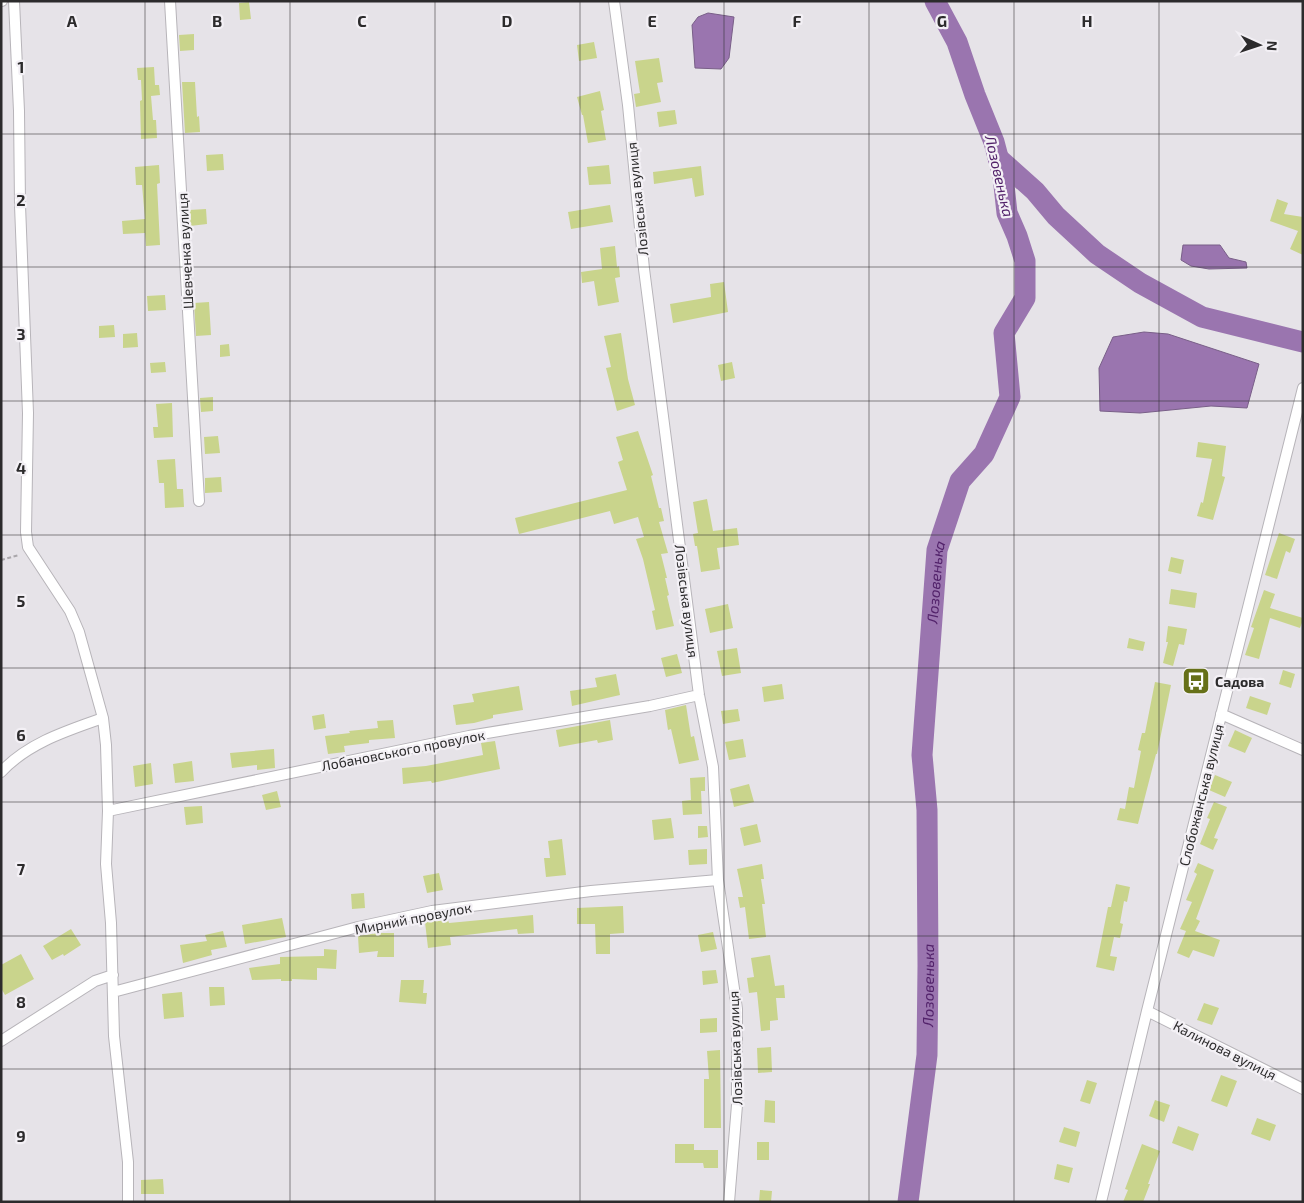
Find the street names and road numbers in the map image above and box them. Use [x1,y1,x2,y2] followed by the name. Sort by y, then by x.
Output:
[623,141,651,257] street label: Лозівська вулиця
[173,192,197,310] street label: Шевченка вулиця
[672,543,702,659] street label: Лозівська вулиця
[1175,722,1227,868] street label: Слобожанська вулиця
[320,726,487,774] street label: Лобановського провулок
[353,898,473,938] street label: Мирний провулок
[725,991,745,1105] street label: Лозівська вулиця
[1171,1017,1279,1083] street label: Калинова вулиця

